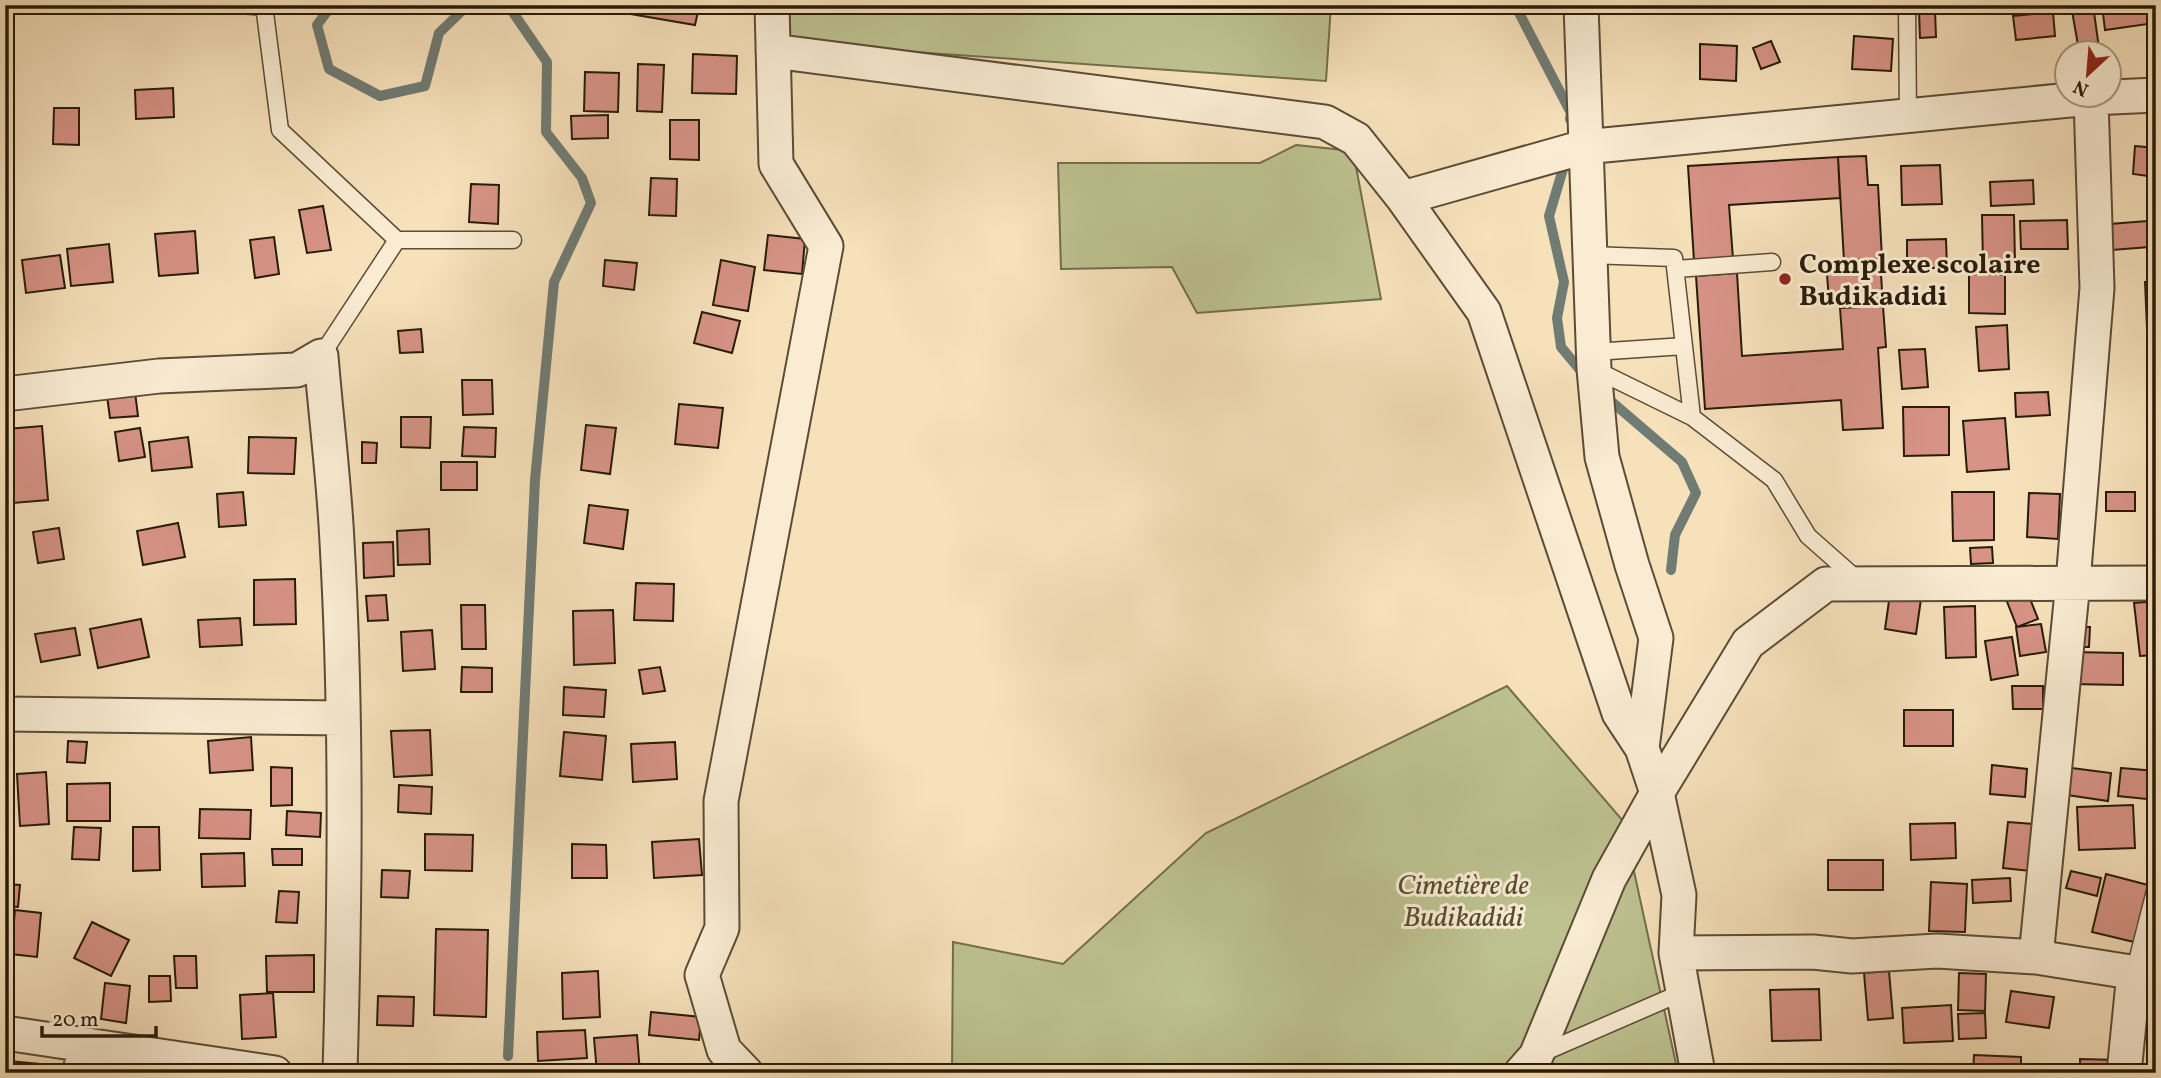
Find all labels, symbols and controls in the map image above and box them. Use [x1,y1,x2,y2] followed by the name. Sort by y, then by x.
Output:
[2052,38,2122,108] north arrow
[2069,73,2093,102] text: N
[1799,246,2041,317] place label: Complexe scolaire Budikadidi
[1777,271,1793,287] marker: Complexe scolaire Budikadidi
[1397,867,1529,938] park label: Cimetière de Budikadidi
[42,994,156,1038] scale bar
[52,1006,98,1035] text: 20 m

